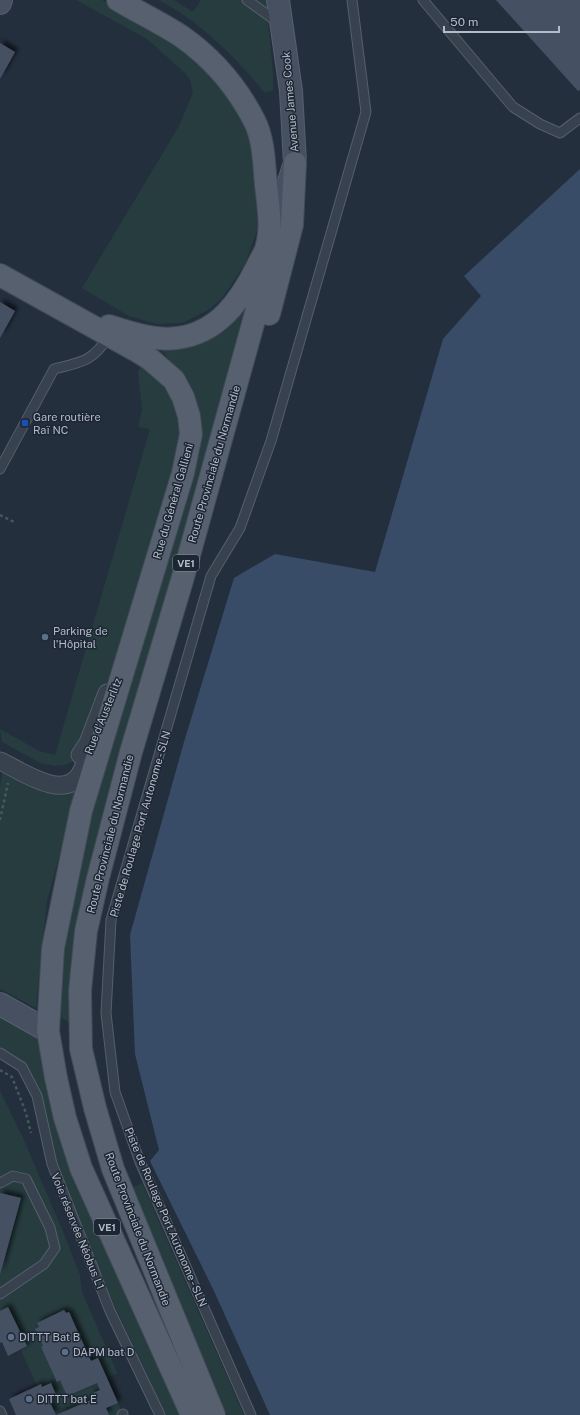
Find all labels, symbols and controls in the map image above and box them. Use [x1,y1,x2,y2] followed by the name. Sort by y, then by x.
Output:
[444,8,559,34] scale bar
[450,15,478,29] text: 50 m
[280,51,300,153] street label: Avenue James Cook
[186,384,242,544] street label: Route Provinciale du Normandie
[33,411,101,436] place label: Gare routière Raï NC
[20,418,30,428] marker: Gare routière Raï NC
[151,442,195,560] street label: Rue du Général Gallieni
[173,555,199,571] road number: VE1
[53,625,108,650] place label: Parking de l'Hôpital
[40,632,50,642] marker: Parking de l'Hôpital
[82,676,124,756] street label: Rue d'Austerlitz
[108,729,172,919] street label: Piste de Roulage Port Autonome - SLN
[84,753,136,915] street label: Route Provinciale du Normandie
[123,1126,209,1308] street label: Piste de Roulage Port Autonome - SLN
[103,1151,173,1307] street label: Route Provinciale du Normandie
[49,1171,107,1291] street label: Voie réservée Néobus L1
[94,1219,120,1235] road number: VE1
[19,1331,80,1343] place label: DITTT Bat B
[6,1332,16,1342] marker: DITTT Bat B
[73,1346,135,1358] place label: DAPM bat D
[60,1347,70,1357] marker: DAPM bat D
[37,1393,97,1405] place label: DITTT bat E
[24,1394,34,1404] marker: DITTT bat E

